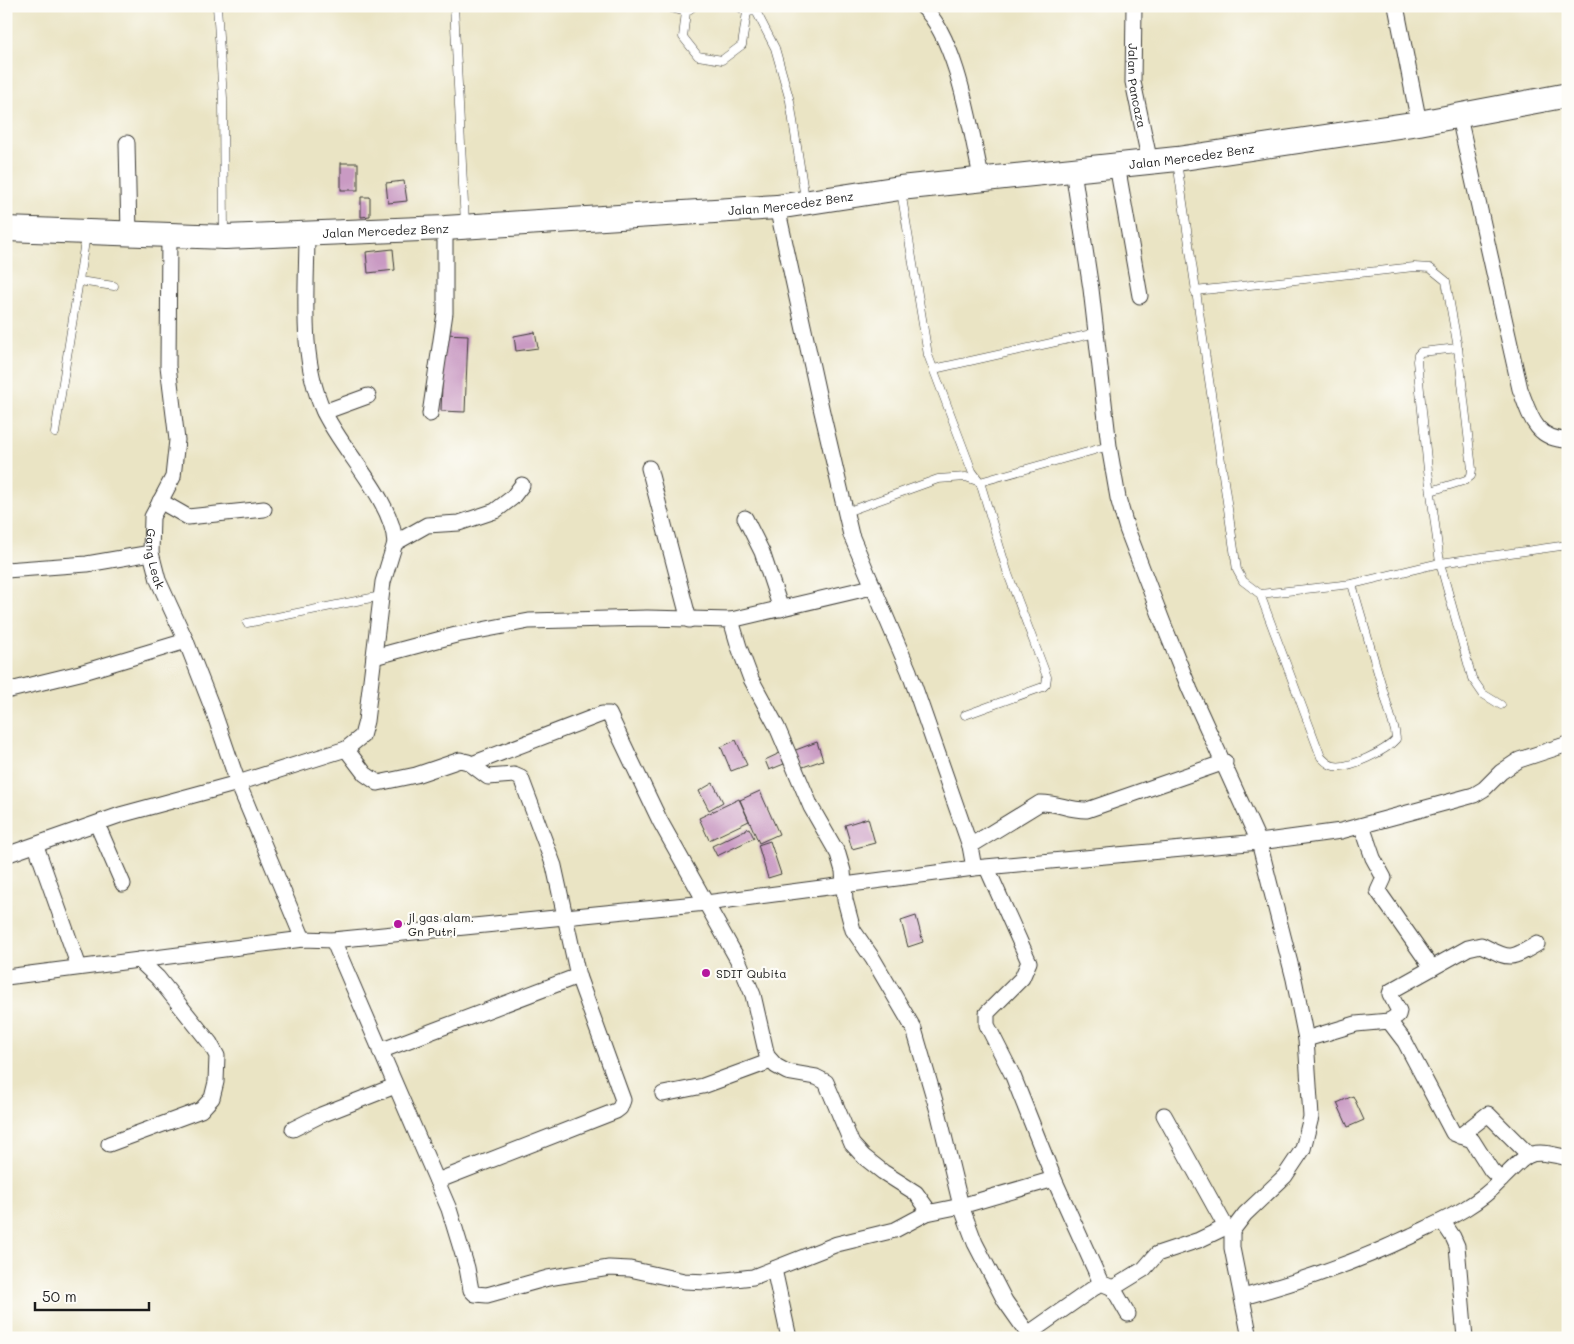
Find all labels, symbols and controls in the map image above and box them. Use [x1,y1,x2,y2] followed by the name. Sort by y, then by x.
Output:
[1124,43,1150,129] street label: Jalan Pancaza
[1128,140,1256,172] street label: Jalan Mercedez Benz
[727,187,855,218] street label: Jalan Mercedez Benz
[322,220,450,241] street label: Jalan Mercedez Benz
[143,528,169,591] street label: Gang Leak
[407,909,474,939] place label: jl gas alam. Gn Putri
[392,918,404,930] marker: jl gas alam. Gn Putri
[716,965,787,981] place label: SDIT Qubita
[700,967,712,979] marker: SDIT Qubita
[35,1279,149,1311] scale bar
[42,1286,77,1306] text: 50 m

